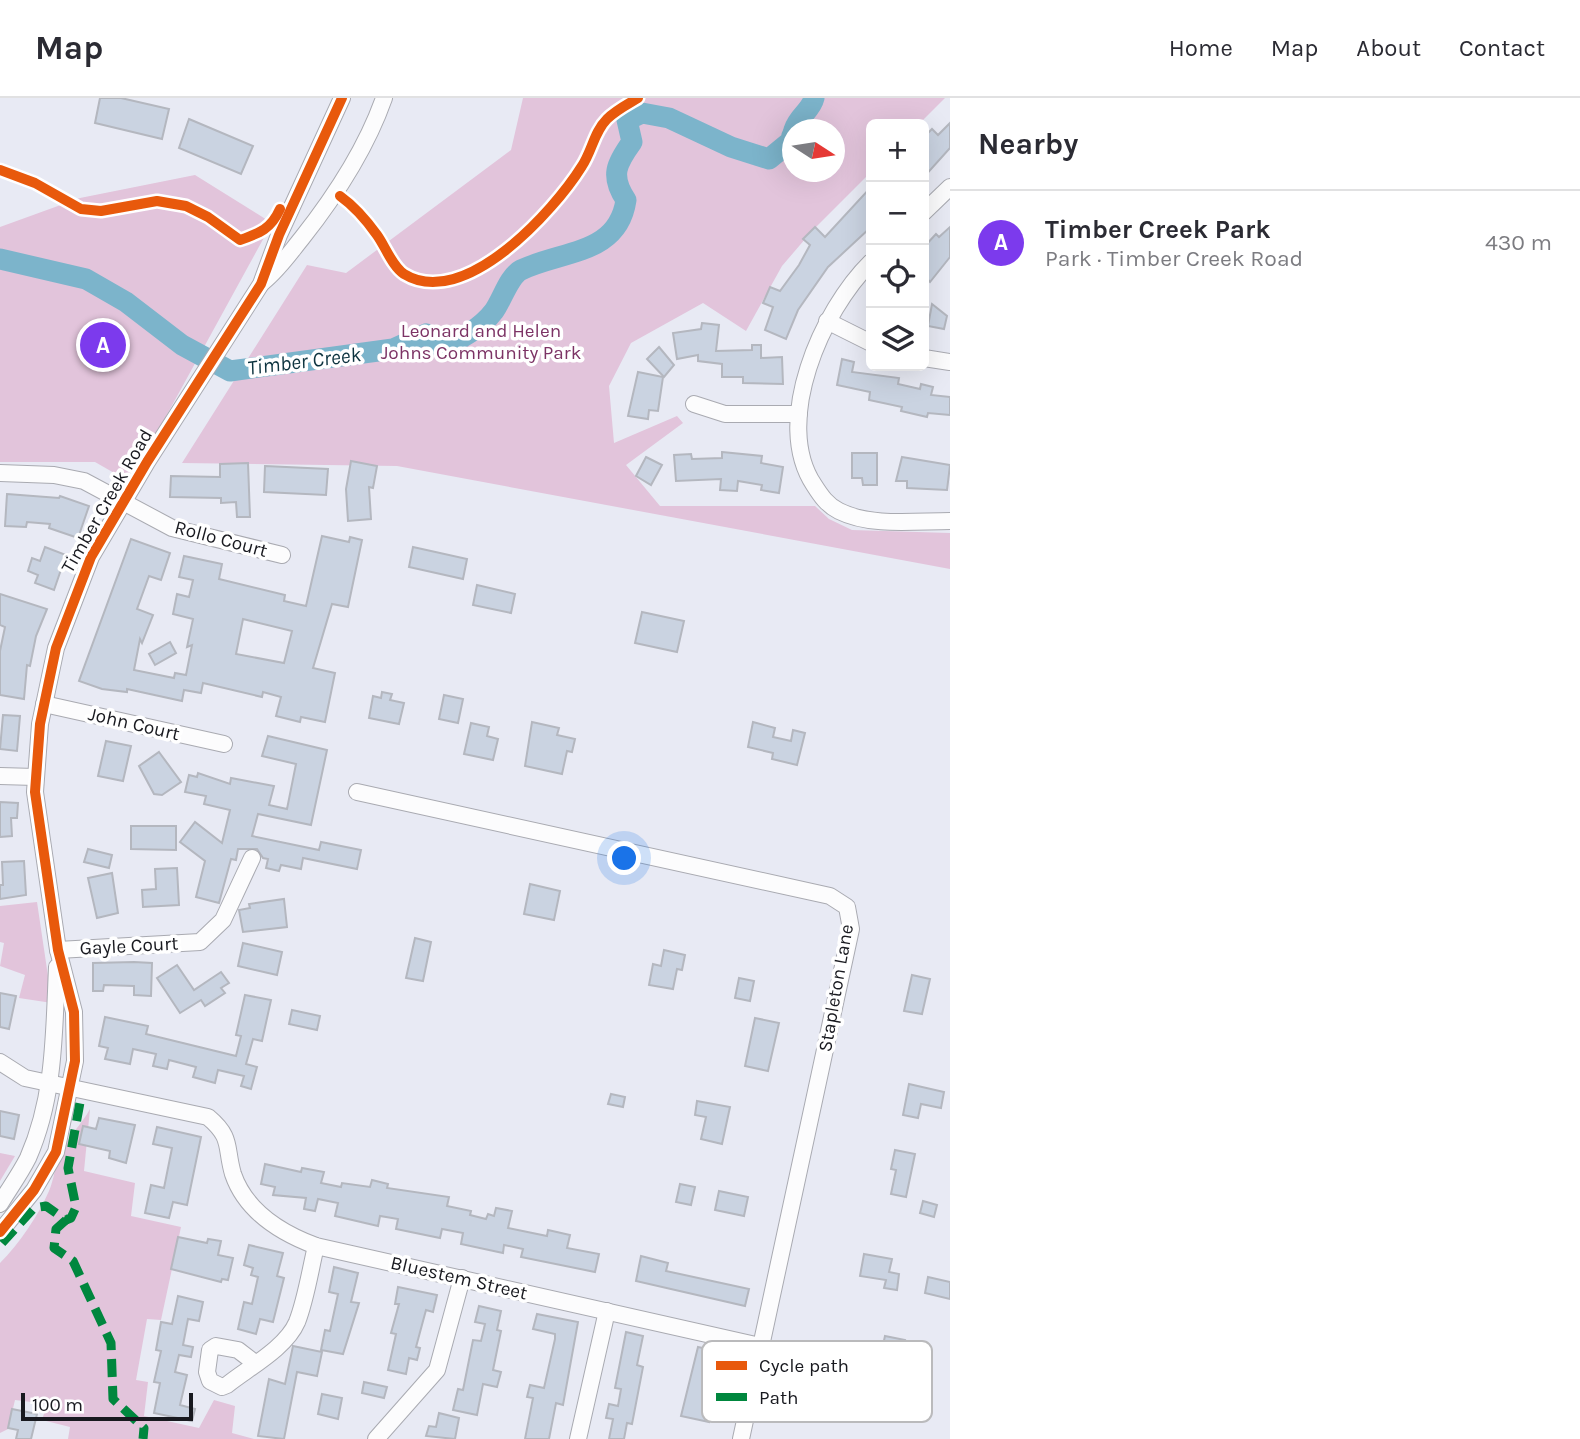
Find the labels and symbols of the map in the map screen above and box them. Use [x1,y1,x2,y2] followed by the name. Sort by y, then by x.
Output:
[782,119,845,182] north arrow
[80,319,126,371] pin: A
[381,320,582,364] park label: Leonard and Helen Johns Community Park
[246,342,362,380] water label: Timber Creek
[57,425,157,577] street label: Timber Creek Road
[172,516,270,562] street label: Rollo Court
[86,703,182,745] street label: John Court
[607,841,641,875] your location
[814,922,858,1054] street label: Stapleton Lane
[79,932,179,960] street label: Gayle Court
[388,1252,530,1304] street label: Bluestem Street
[702,1341,932,1422] legend
[759,1355,849,1377] text: Cycle path
[759,1387,799,1409] text: Path
[21,1390,192,1422] scale bar

